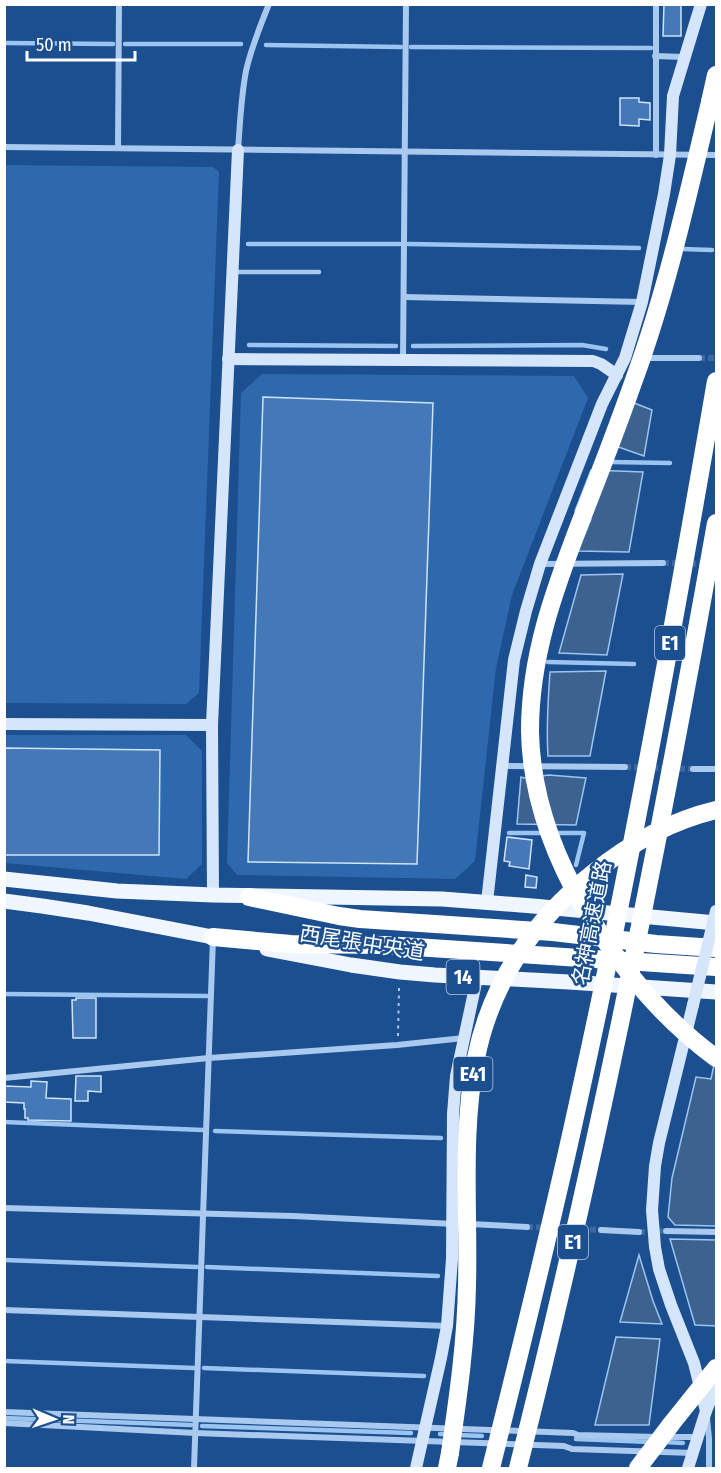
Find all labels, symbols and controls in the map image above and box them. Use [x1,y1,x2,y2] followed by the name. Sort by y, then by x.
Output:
[27,24,135,62] scale bar
[36,34,72,56] text: 50 m
[655,626,685,660] road number: E1
[567,859,617,987] street label: 名神高速道路
[298,920,426,966] street label: 西尾張中央道
[446,960,480,994] road number: 14
[454,1057,492,1091] road number: E41
[558,1225,588,1259] road number: E1
[24,1389,84,1449] north arrow
[59,1414,78,1425] text: N

